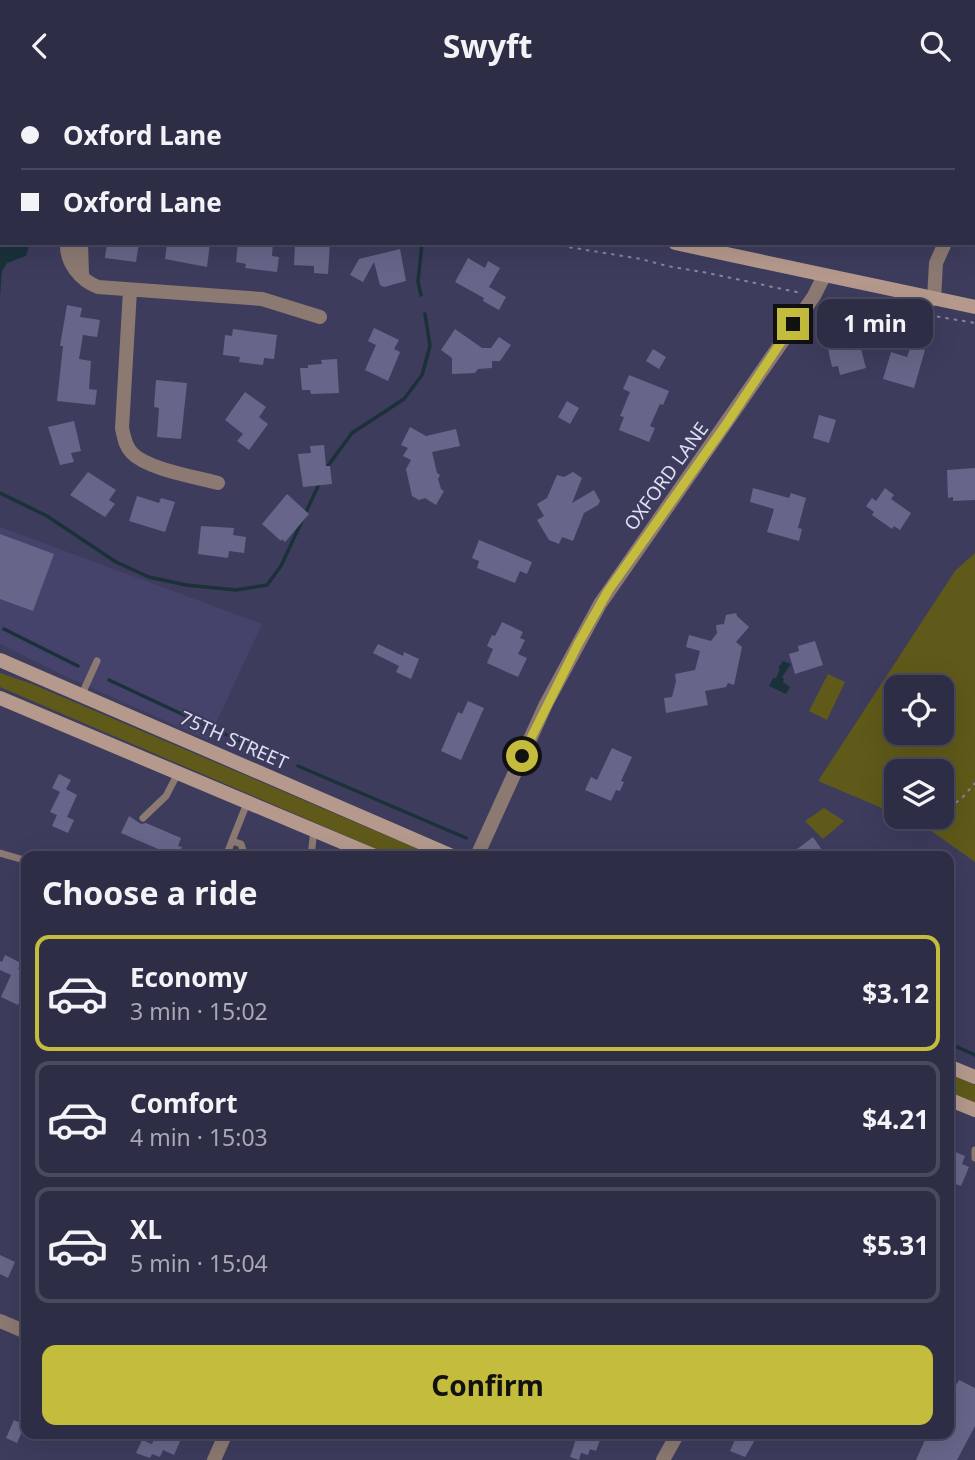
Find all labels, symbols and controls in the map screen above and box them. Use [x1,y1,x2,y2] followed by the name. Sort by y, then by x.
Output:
[443,24,532,67] text: Swyft
[21,27,59,65] icon: back
[916,27,954,65] icon: search
[63,117,222,153] text: Oxford Lane
[63,184,222,220] text: Oxford Lane
[818,299,933,349] callout: 1 min
[843,307,907,339] text: 1 min
[777,308,809,340] route end
[618,417,714,535] street label: OXFORD LANE
[884,675,954,829] map controls
[884,675,954,745] button: locate
[176,705,293,776] street label: 75TH STREET
[506,740,538,772] route start
[884,759,954,829] button: layers
[42,871,258,914] text: Choose a ride
[130,959,248,995] text: Economy
[46,962,109,1025] icon: car
[862,975,929,1011] text: $3.12
[130,995,268,1027] text: 3 min · 15:02
[130,1085,238,1121] text: Comfort
[46,1088,109,1151] icon: car
[862,1101,929,1137] text: $4.21
[130,1121,268,1153] text: 4 min · 15:03
[130,1211,162,1247] text: XL
[46,1214,109,1277] icon: car
[862,1227,929,1263] text: $5.31
[130,1247,268,1279] text: 5 min · 15:04
[42,1345,933,1425] button: Confirm

